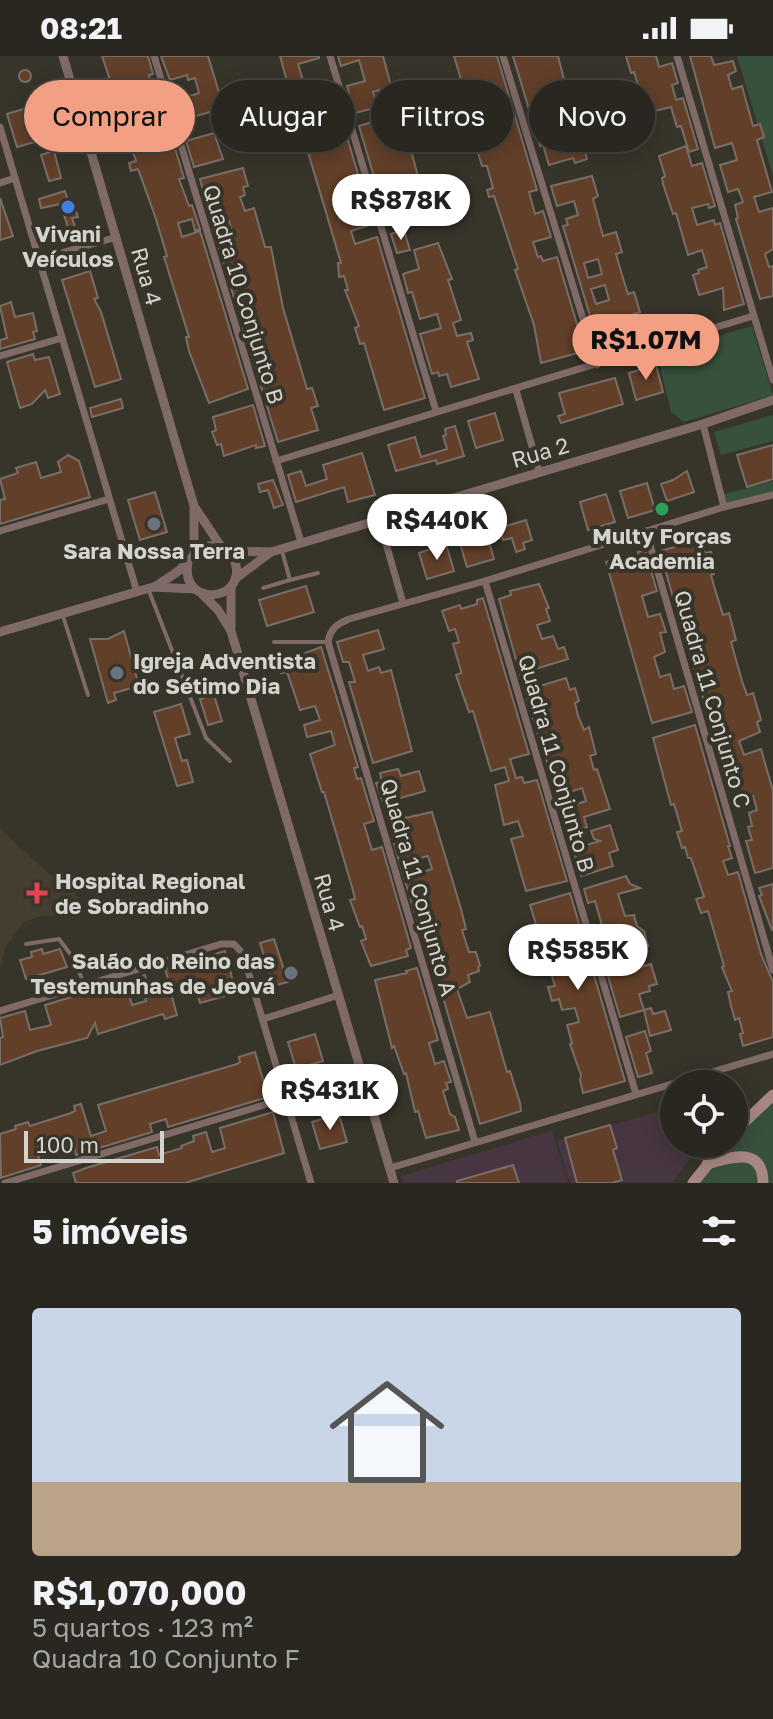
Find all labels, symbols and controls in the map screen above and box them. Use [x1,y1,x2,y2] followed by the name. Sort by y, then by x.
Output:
[40,10,122,46] text: 08:21
[24,80,195,152] chip: Comprar
[211,80,355,152] chip: Alugar
[371,80,513,152] chip: Filtros
[529,80,655,152] chip: Novo
[336,174,466,242] pin: R$878K
[198,181,290,407] street label: Quadra 10 Conjunto B
[350,184,452,215] text: R$878K
[59,198,77,216] marker: Vivani Veículos
[22,220,114,272] place label: Vivani Veículos
[126,244,168,308] street label: Rua 4
[572,314,720,382] pin: R$1.07M
[590,324,702,355] text: R$1.07M
[508,431,572,473] street label: Rua 2
[372,494,502,562] pin: R$440K
[653,500,671,518] marker: Multy Forças Academia
[385,504,489,535] text: R$440K
[145,515,163,533] marker: Sara Nossa Terra
[592,522,732,574] place label: Multy Forças Academia
[63,537,245,564] place label: Sara Nossa Terra
[669,587,757,811] street label: Quadra 11 Conjunto C
[133,647,316,699] place label: Igreja Adventista do Sétimo Dia
[513,651,601,875] street label: Quadra 11 Conjunto B
[108,664,126,682] marker: Igreja Adventista do Sétimo Dia
[375,775,463,999] street label: Quadra 11 Conjunto A
[55,867,245,919] place label: Hospital Regional de Sobradinho
[309,870,351,934] street label: Rua 4
[26,882,48,904] marker: Hospital Regional de Sobradinho
[513,924,643,992] pin: R$585K
[527,934,629,965] text: R$585K
[30,947,275,999] place label: Salão do Reino das Testemunhas de Jeová
[282,964,300,982] marker: Salão do Reino das Testemunhas de Jeová
[265,1064,395,1132] pin: R$431K
[660,1070,748,1158] map controls
[660,1070,748,1158] button: locate
[280,1074,380,1105] text: R$431K
[24,1127,164,1163] scale bar
[36,1131,99,1158] text: 100 m
[697,1209,741,1253] icon: filters
[32,1211,188,1251] text: 5 imóveis
[315,1360,459,1504] icon: home
[32,1572,247,1612] text: R$1,070,000
[32,1612,253,1643] text: 5 quartos · 123 m²
[32,1643,300,1674] text: Quadra 10 Conjunto F

